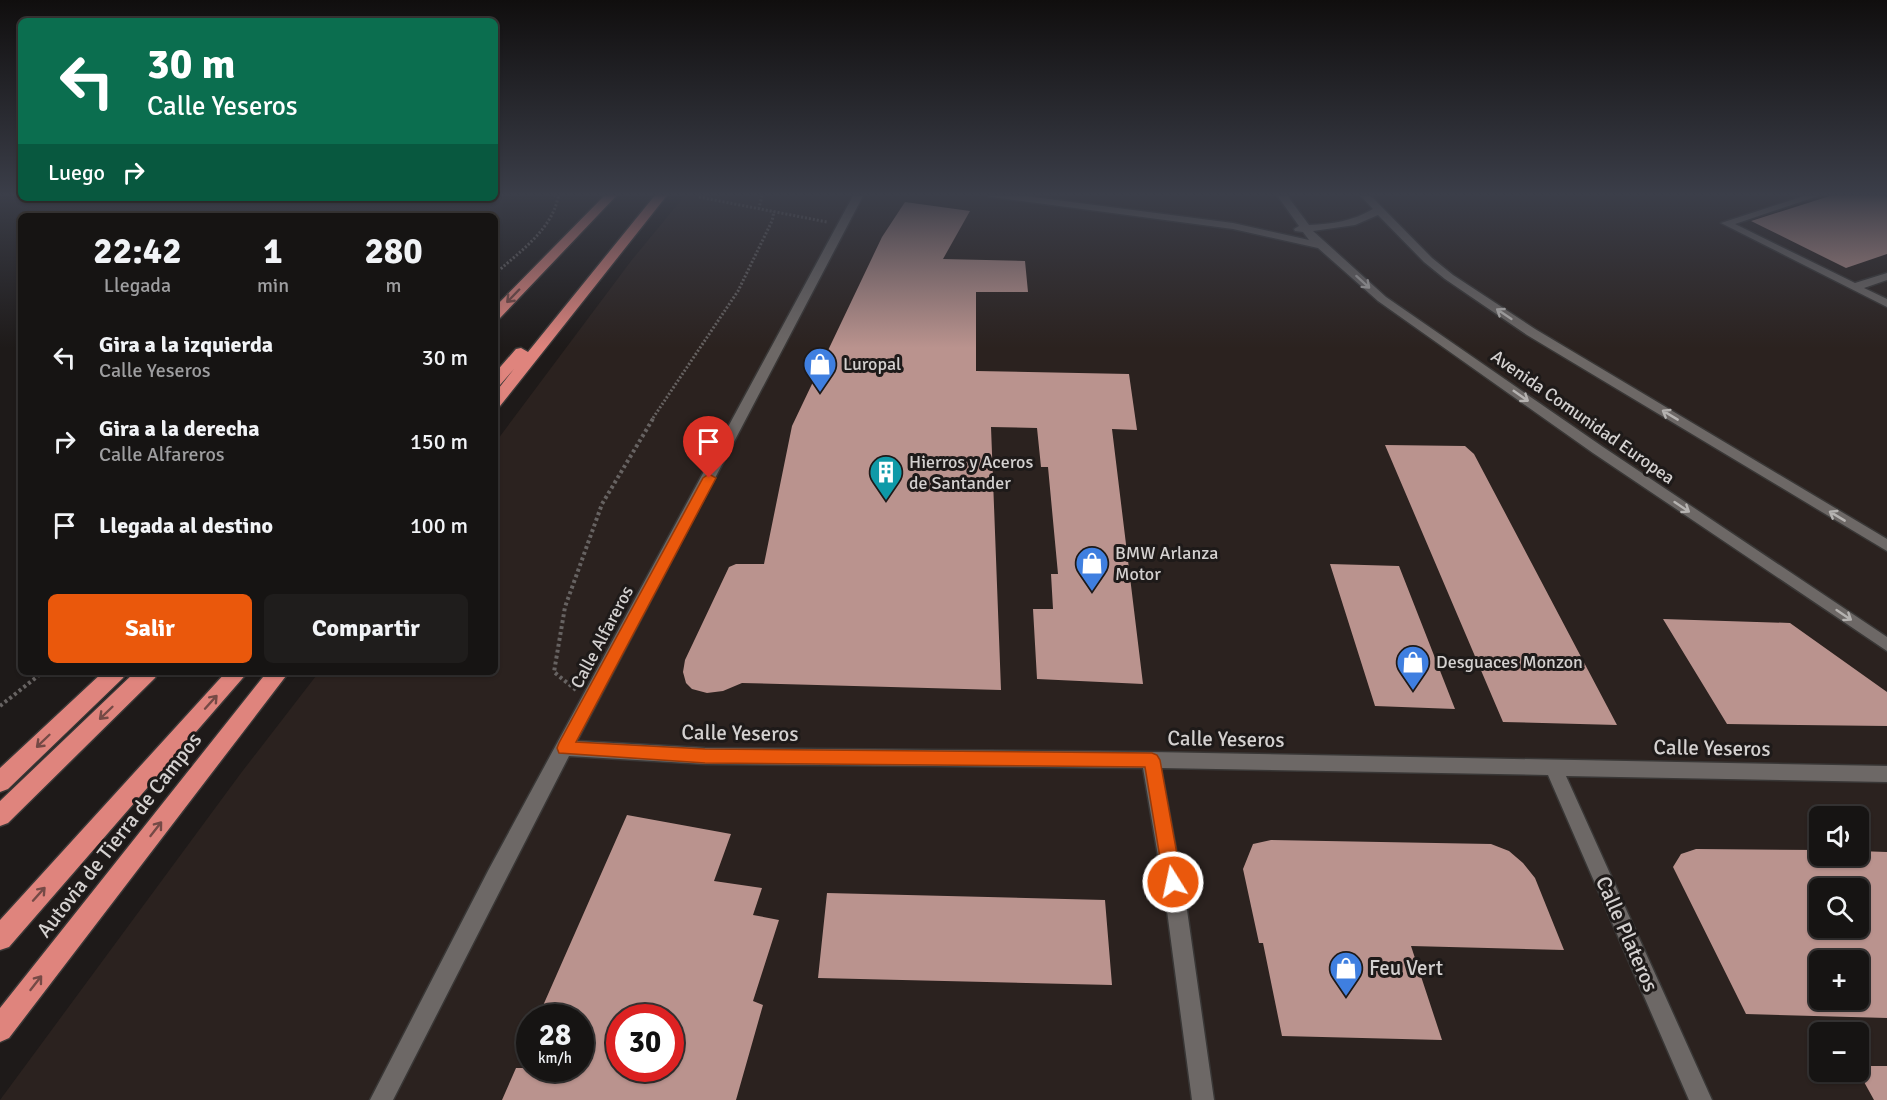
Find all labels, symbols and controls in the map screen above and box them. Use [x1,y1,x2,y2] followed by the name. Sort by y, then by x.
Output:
[147,39,236,90] text: 30 m
[48,42,126,120] icon: left
[147,90,298,123] text: Calle Yeseros
[117,156,150,189] icon: right
[48,159,105,186] text: Luego
[93,229,182,274] text: 22:42
[263,229,283,274] text: 1
[364,229,423,274] text: 280
[104,273,171,298] text: Llegada
[257,273,289,298] text: min
[386,273,402,298] text: m
[1355,275,1370,289] one-way arrow
[506,289,521,304] one-way arrow
[1496,307,1513,319] one-way arrow
[99,331,273,358] text: Gira a la izquierda
[48,341,81,374] icon: left
[422,344,468,371] text: 30 m
[1487,345,1679,489] street label: Avenida Comunidad Europea
[802,346,838,393] shop icon: Luropal
[843,353,901,375] place label: Luropal
[99,358,211,383] text: Calle Yeseros
[1512,390,1529,402] one-way arrow
[1662,409,1679,421] one-way arrow
[99,415,260,442] text: Gira a la derecha
[683,416,734,478] pin
[48,425,81,458] icon: right
[692,425,725,458] icon: arrive
[410,428,468,455] text: 150 m
[99,442,225,467] text: Calle Alfareros
[909,451,1033,494] place label: Hierros y Aceros de Santander
[868,454,904,501] building icon: Hierros y Aceros de Santander
[1673,501,1690,513] one-way arrow
[48,509,81,542] icon: arrive
[1829,509,1846,521] one-way arrow
[99,512,273,539] text: Llegada al destino
[410,512,468,539] text: 100 m
[1115,542,1218,585] place label: BMW Arlanza Motor
[1074,545,1110,592] shop icon: BMW Arlanza Motor
[566,582,638,692] street label: Calle Alfareros
[48,594,252,663] button: Salir
[264,594,468,663] button: Compartir
[1835,609,1852,622] one-way arrow
[1395,644,1431,691] shop icon: Desguaces Monzon
[1436,651,1583,673] place label: Desguaces Monzon
[204,695,218,710] one-way arrow
[99,705,114,720] one-way arrow
[681,719,799,747] street label: Calle Yeseros
[1167,725,1285,753] street label: Calle Yeseros
[31,727,207,943] street label: Autovia de Tierra de Campos
[35,734,50,748] one-way arrow
[1653,734,1771,762] street label: Calle Yeseros
[1809,806,1869,1082] map controls
[1809,806,1869,866] button: sound
[150,822,163,838] one-way arrow
[1141,850,1205,914] position arrow
[1590,872,1664,996] street label: Calle Plateros
[1809,878,1869,938] button: search
[32,887,46,902] one-way arrow
[1328,950,1364,997] shop icon: Feu Vert
[1809,950,1869,1010] button: +
[1369,955,1443,981] place label: Feu Vert
[29,975,42,991] one-way arrow
[606,1004,684,1082] speed limit sign: 30
[539,1017,571,1054] text: 28
[1809,1022,1869,1082] button: −
[538,1049,572,1067] text: km/h

